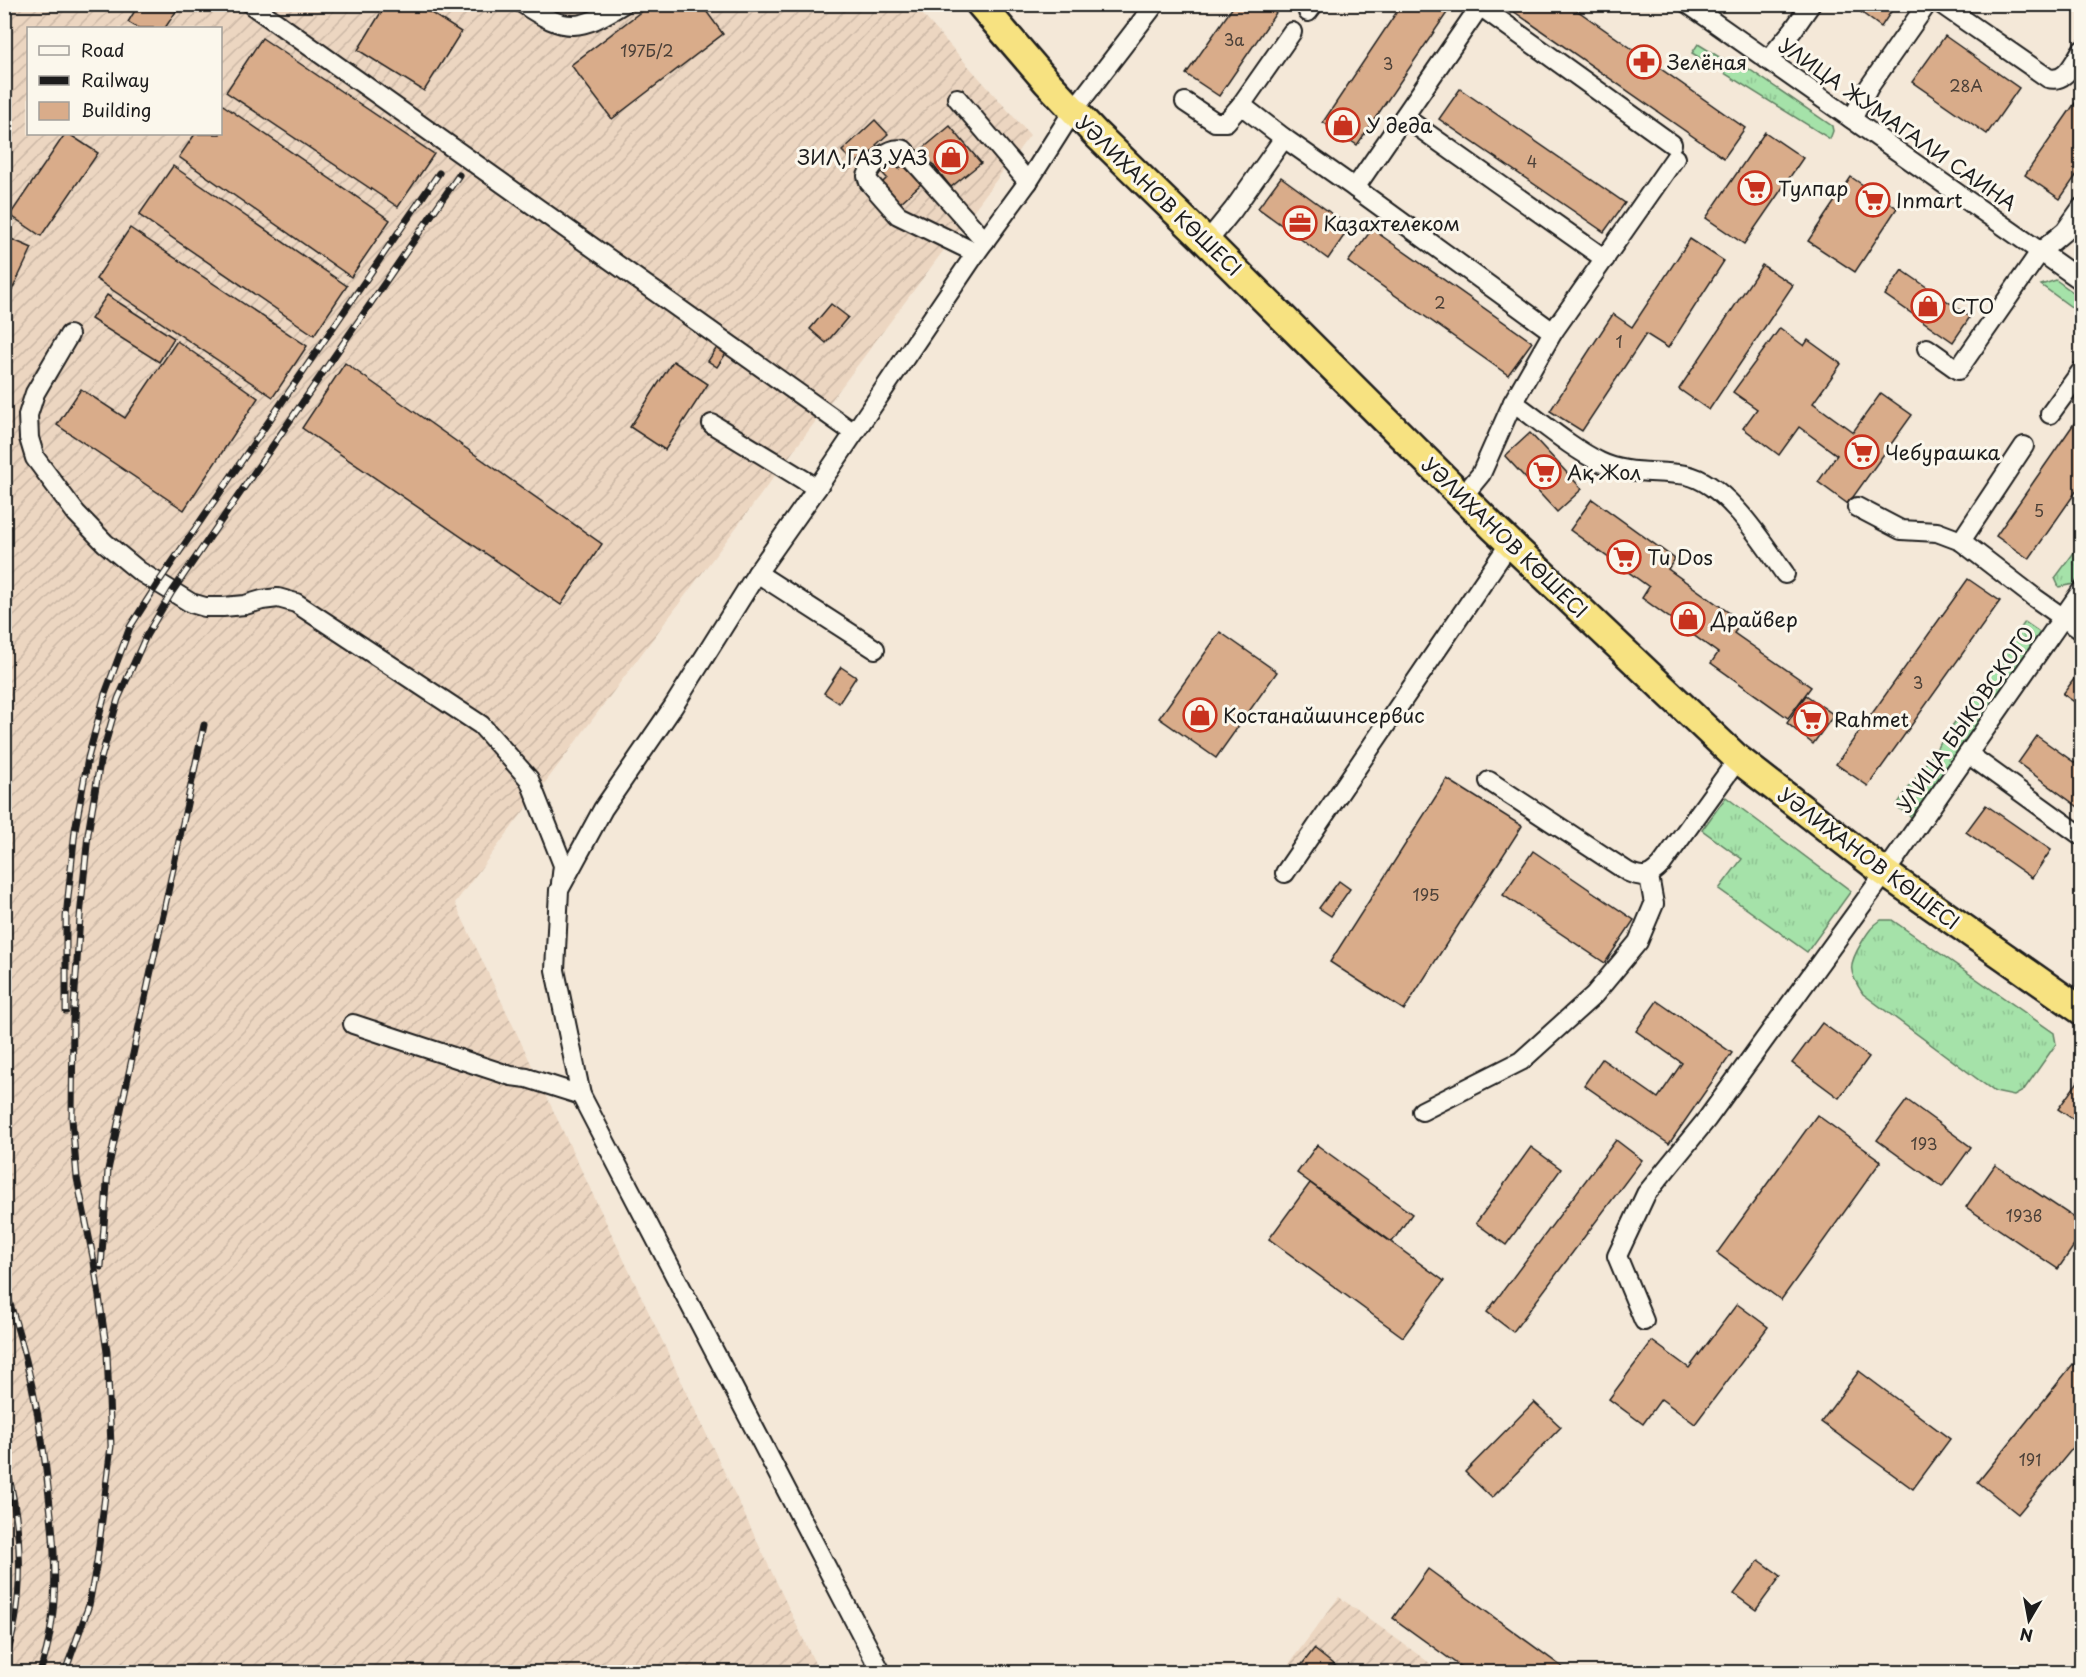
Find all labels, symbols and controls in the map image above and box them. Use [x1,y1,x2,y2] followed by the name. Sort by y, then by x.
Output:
[27,27,222,135] legend
[1224,27,1244,51] house number: 3а
[1773,30,2023,218] street label: УЛИЦА ЖУМАГАЛИ САИНА
[81,36,125,63] text: Road
[620,38,674,62] house number: 197Б/2
[1626,44,1662,80] pharmacy icon: Зелёная
[1667,47,1747,77] place label: Зелёная
[1383,51,1393,75] house number: 3
[81,66,149,93] text: Railway
[1949,73,1983,97] house number: 28А
[81,96,151,123] text: Building
[1325,107,1361,143] shop icon: У деда
[1069,108,1249,282] street label: УӘЛИХАНОВ КӨШЕСІ
[1366,110,1433,140] place label: У деда
[933,139,969,175] shop icon: ЗИЛ,ГАЗ,УАЗ
[797,142,928,172] place label: ЗИЛ,ГАЗ,УАЗ
[1527,149,1537,173] house number: 4
[1737,170,1773,206] supermarket icon: Тулпар
[1778,173,1848,203] place label: Тулпар
[1855,182,1891,218] supermarket icon: Inmart
[1896,185,1962,215] place label: Inmart
[1282,205,1318,241] office icon: Казахтелеком
[1323,208,1460,238] place label: Казахтелеком
[1910,288,1946,324] shop icon: СТО
[1434,290,1446,314] house number: 2
[1951,291,1994,321] place label: СТО
[1615,329,1623,353] house number: 1
[1844,434,1880,470] supermarket icon: Чебурашка
[1885,437,2001,467] place label: Чебурашка
[1415,450,1595,624] street label: УӘЛИХАНОВ КӨШЕСІ
[1526,454,1562,490] supermarket icon: Ақ Жол
[1567,457,1641,487] place label: Ақ Жол
[2034,498,2044,522] house number: 5
[1606,539,1642,575] supermarket icon: Tu Dos
[1647,542,1713,572] place label: Tu Dos
[1670,601,1706,637] shop icon: Драйвер
[1710,604,1798,634] place label: Драйвер
[1889,619,2041,819] street label: УЛИЦА БЫКОВСКОГО
[1913,670,1923,694] house number: 3
[1182,697,1218,733] shop icon: Костанайшинсервис
[1223,700,1425,730] place label: Костанайшинсервис
[1793,701,1829,737] supermarket icon: Rahmet
[1834,704,1909,734] place label: Rahmet
[1772,780,1966,936] street label: УӘЛИХАНОВ КӨШЕСІ
[1413,882,1439,906] house number: 195
[1910,1131,1938,1155] house number: 193
[2006,1203,2042,1227] house number: 193в
[2019,1447,2041,1471] house number: 191
[1999,1590,2059,1650] north arrow
[2018,1623,2035,1649] text: N

